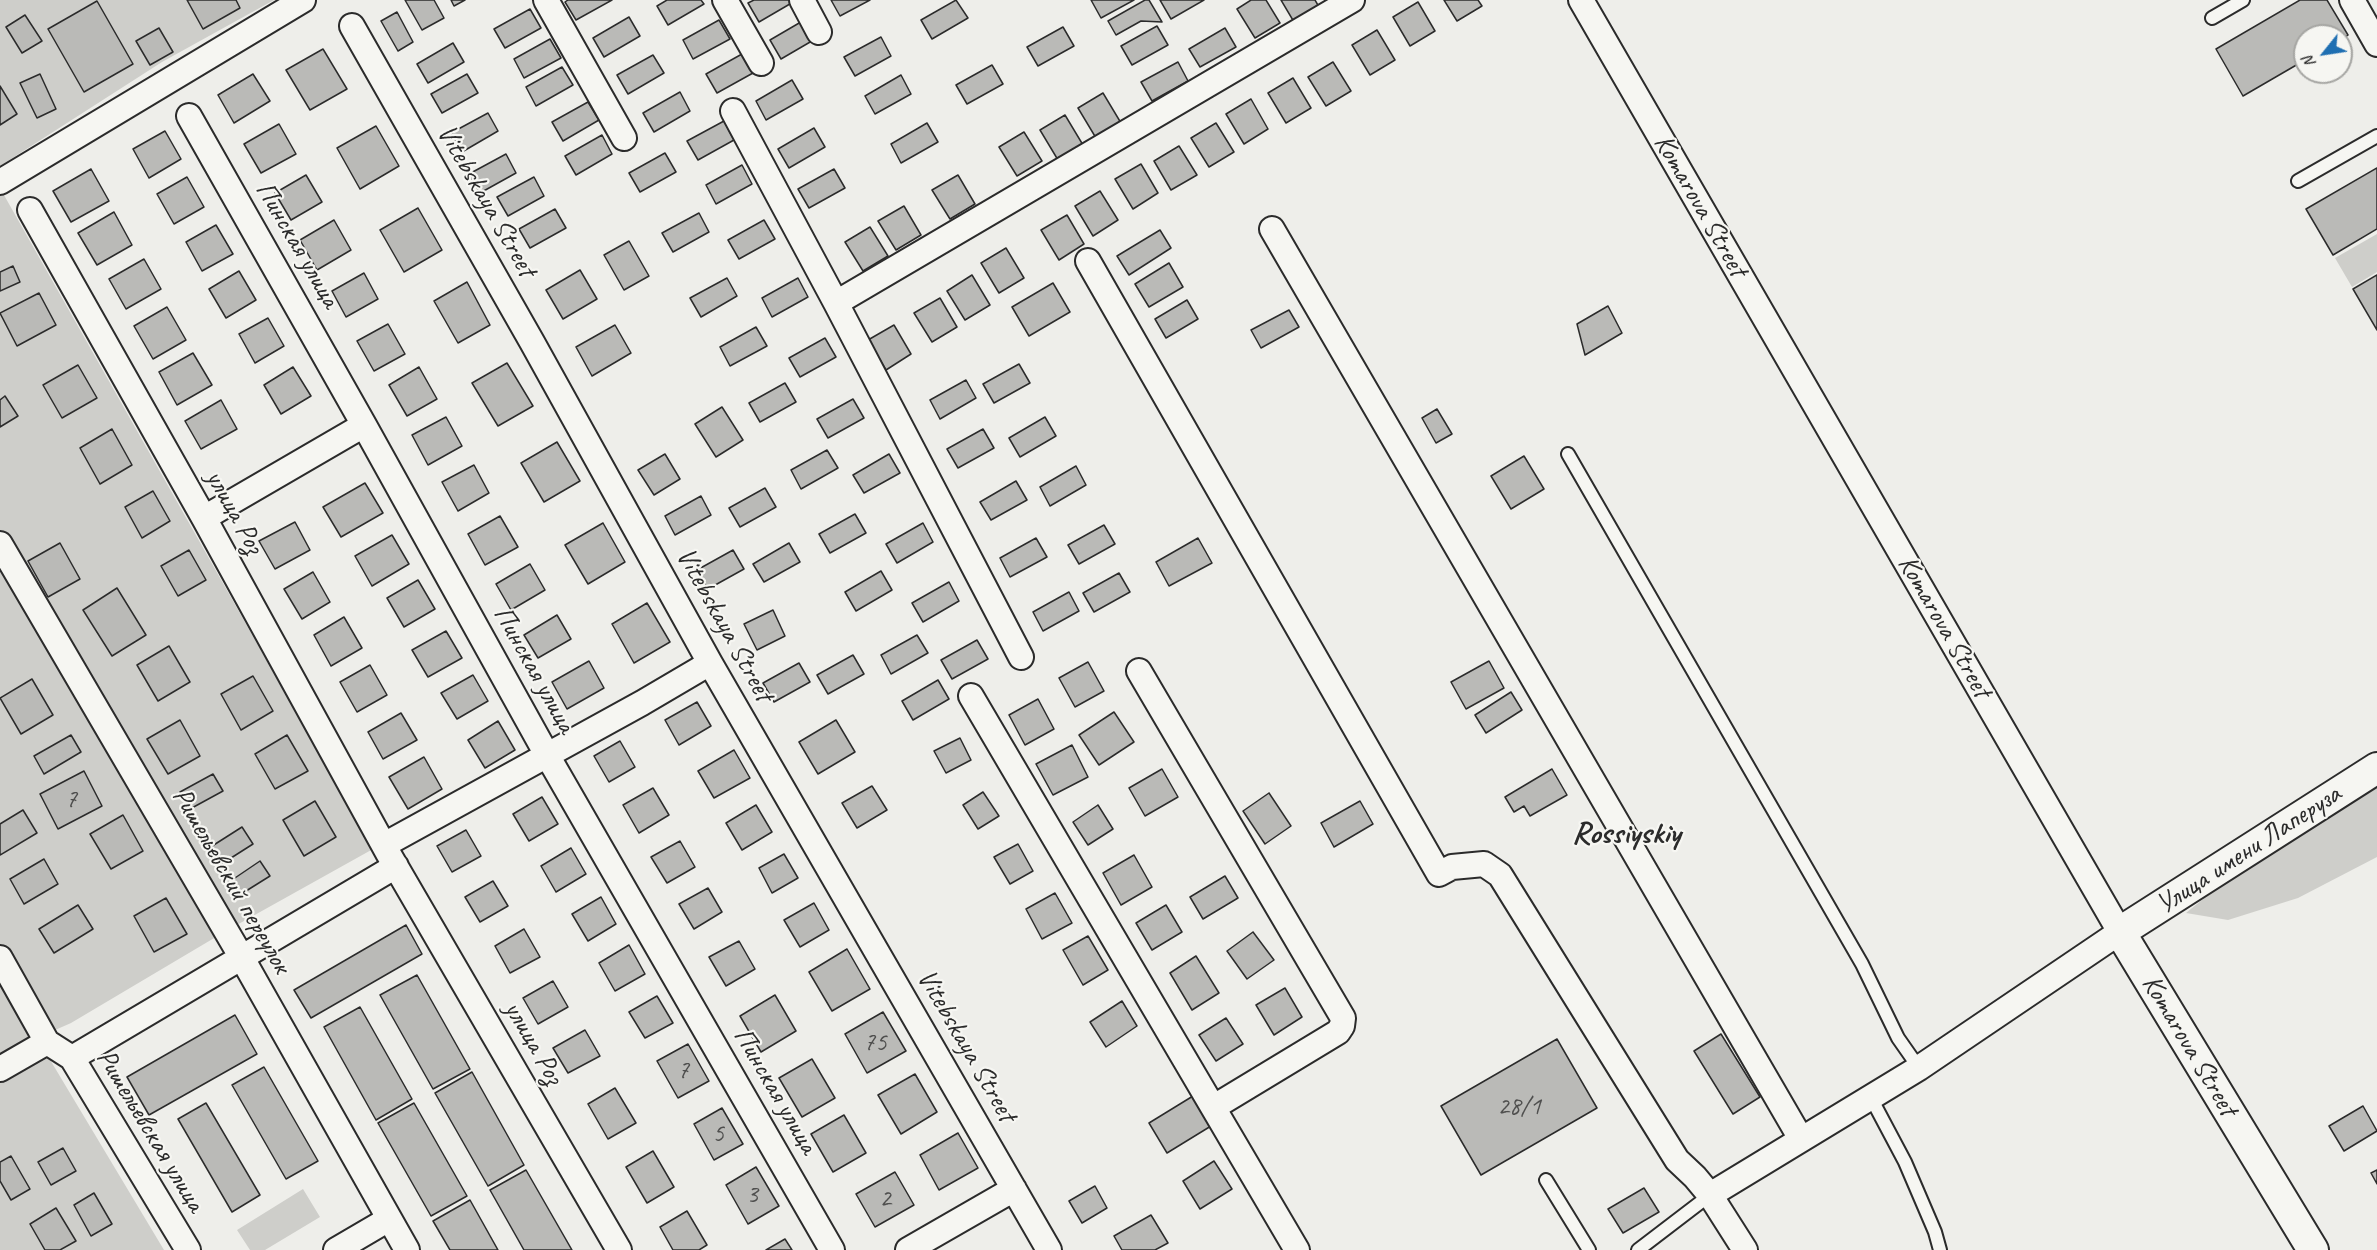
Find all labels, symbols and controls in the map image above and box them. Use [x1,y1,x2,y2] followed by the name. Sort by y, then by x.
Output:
[2293,24,2353,84] north arrow
[2298,53,2320,71] text: N
[429,119,543,283] street label: Vitebskaya Street
[1646,129,1754,283] street label: Komarova Street
[247,176,347,314] street label: Пинская улица
[197,464,271,560] street label: улица Роз
[668,542,780,708] street label: Vitebskaya Street
[1890,550,1998,704] street label: Komarova Street
[485,601,583,739] street label: Пинская улица
[2150,778,2348,922] street label: Улица имени Лаперуза
[164,782,298,980] street label: Ришельевский переулок
[65,784,77,816] house number: 7
[1572,816,1680,854] district label: Rossiyskiy
[909,964,1023,1128] street label: Vitebskaya Street
[2134,969,2244,1123] street label: Komarova Street
[496,996,570,1090] street label: улица Роз
[725,1022,825,1160] street label: Пинская улица
[863,1027,887,1059] house number: 75
[88,1044,212,1218] street label: Ришельевская улица
[677,1055,689,1087] house number: 7
[1497,1091,1541,1123] house number: 28/1
[712,1118,724,1150] house number: 5
[746,1179,758,1211] house number: 3
[879,1183,891,1215] house number: 2

